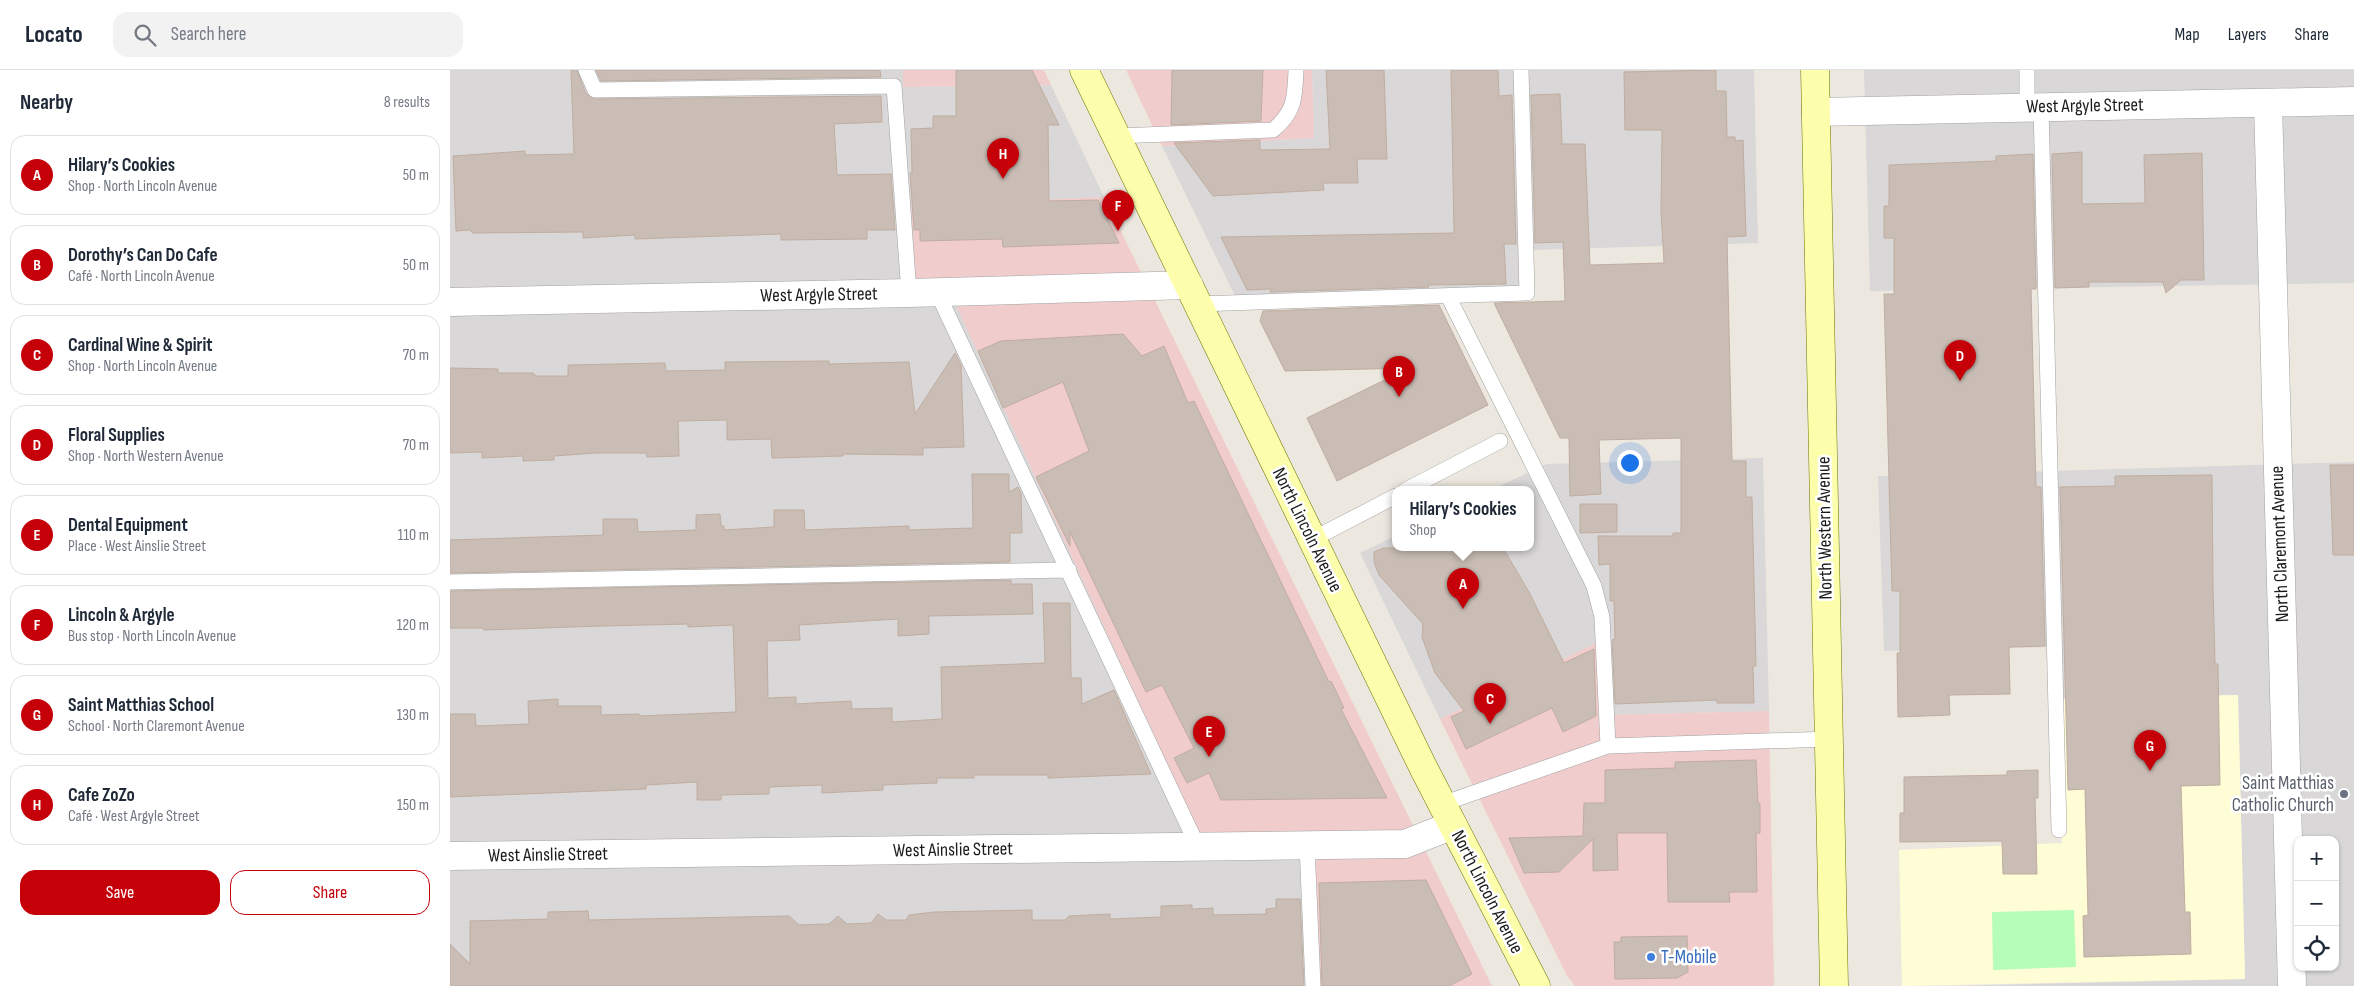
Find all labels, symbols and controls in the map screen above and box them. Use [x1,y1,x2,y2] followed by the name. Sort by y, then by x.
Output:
[113,12,463,57] search box
[25,20,83,49] text: Locato
[131,21,159,49] icon: search
[171,23,246,46] text: Search here
[2175,24,2200,45] text: Map
[2228,24,2267,45] text: Layers
[2295,24,2329,45] text: Share
[20,90,73,115] text: Nearby
[384,93,430,112] text: 8 results
[2026,93,2144,119] street label: West Argyle Street
[987,138,1019,179] pin: H
[68,154,175,177] text: Hilary’s Cookies
[33,166,41,185] text: A
[403,166,429,185] text: 50 m
[68,177,217,196] text: Shop · North Lincoln Avenue
[1102,190,1134,231] pin: F
[68,244,218,267] text: Dorothy’s Can Do Cafe
[33,256,41,275] text: B
[403,256,429,275] text: 50 m
[68,267,215,286] text: Café · North Lincoln Avenue
[760,282,878,308] street label: West Argyle Street
[68,334,213,357] text: Cardinal Wine & Spirit
[1944,340,1976,381] pin: D
[33,346,41,365] text: C
[403,346,429,365] text: 70 m
[1383,356,1415,397] pin: B
[68,357,217,376] text: Shop · North Lincoln Avenue
[68,424,165,447] text: Floral Supplies
[33,436,41,455] text: D
[403,436,429,455] text: 70 m
[68,447,224,466] text: Shop · North Western Avenue
[1617,450,1643,476] your location
[1812,456,1838,600] street label: North Western Avenue
[1267,464,1347,596] street label: North Lincoln Avenue
[2266,465,2294,623] street label: North Claremont Avenue
[1392,486,1534,551] popup
[1409,498,1517,521] text: Hilary’s Cookies
[68,514,188,537] text: Dental Equipment
[1409,521,1436,540] text: Shop
[34,526,40,545] text: E
[398,526,429,545] text: 110 m
[68,537,206,556] text: Place · West Ainslie Street
[1447,568,1479,609] pin: A
[68,604,175,627] text: Lincoln & Argyle
[34,616,40,635] text: F
[397,616,429,635] text: 120 m
[68,627,236,646] text: Bus stop · North Lincoln Avenue
[1474,683,1506,724] pin: C
[68,694,214,717] text: Saint Matthias School
[33,706,41,725] text: G
[397,706,429,725] text: 130 m
[1193,716,1225,757] pin: E
[68,717,245,736] text: School · North Claremont Avenue
[2134,730,2166,771] pin: G
[2232,772,2334,817] place label: Saint Matthias Catholic Church
[68,784,135,807] text: Cafe ZoZo
[2338,788,2350,800] marker: Saint Matthias Catholic Church
[33,796,41,815] text: H
[397,796,429,815] text: 150 m
[68,807,200,826] text: Café · West Argyle Street
[1446,826,1528,958] street label: North Lincoln Avenue
[2294,836,2339,971] map controls
[2294,836,2339,881] button: +
[893,837,1013,863] street label: West Ainslie Street
[488,842,608,868] street label: West Ainslie Street
[20,870,220,915] button: Save
[230,870,430,915] button: Share
[2294,881,2339,926] button: −
[2294,926,2339,971] button: locate
[1661,946,1717,969] place label: T-Mobile
[1645,951,1657,963] marker: T-Mobile

